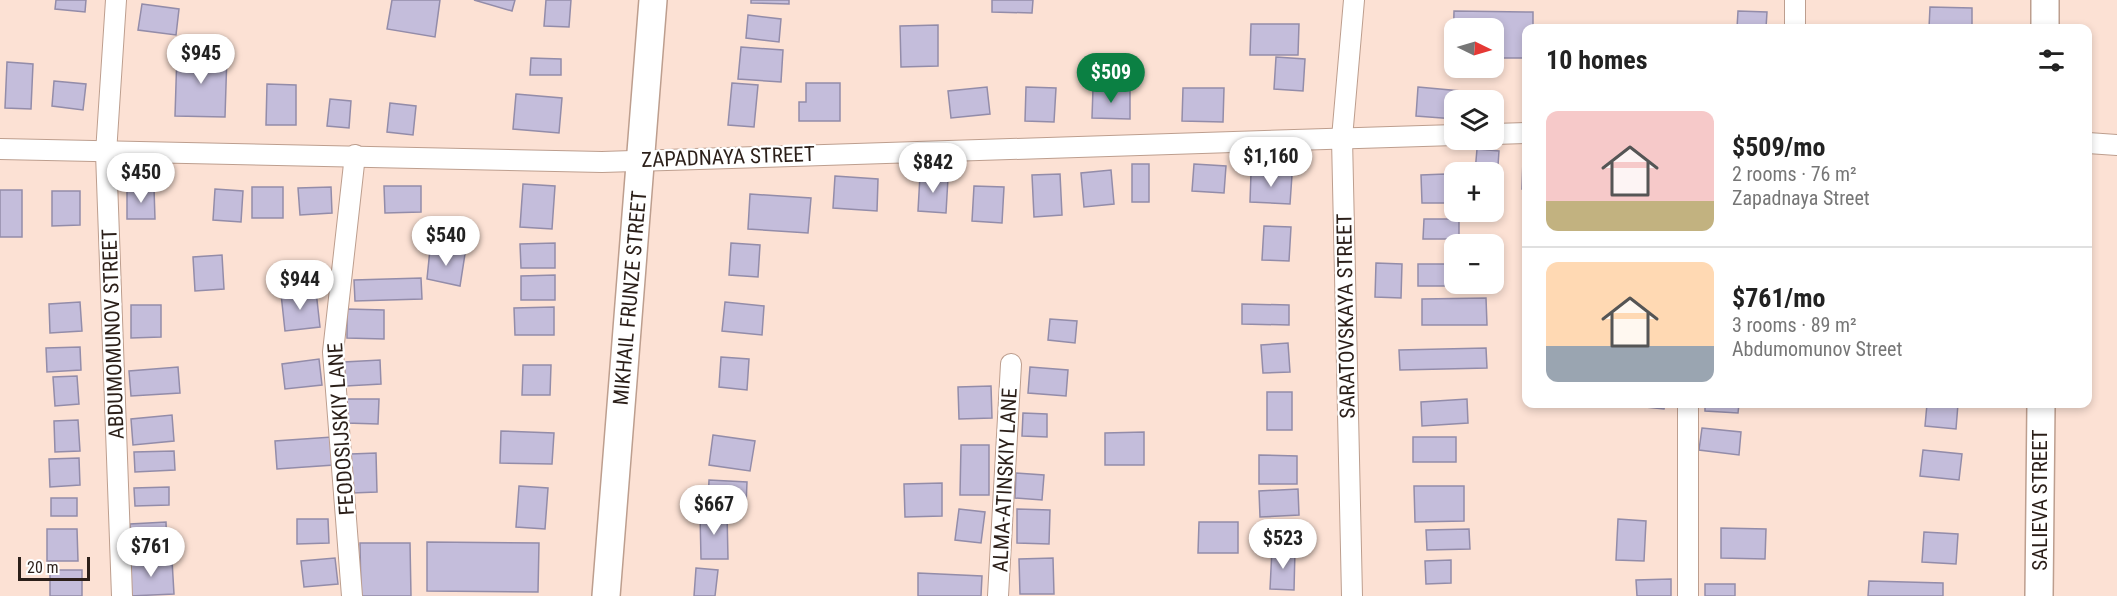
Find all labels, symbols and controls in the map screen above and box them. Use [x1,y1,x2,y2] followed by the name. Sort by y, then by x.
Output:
[1444,18,1504,78] north arrow
[1444,18,1504,294] map controls
[165,34,237,85] pin: $945
[181,41,221,65] text: $945
[2035,44,2068,77] icon: filters
[1546,45,1648,75] text: 10 homes
[1075,53,1147,104] pin: $509
[1091,60,1131,84] text: $509
[1444,90,1504,150] button: layers
[1732,132,1825,162] text: $509/mo
[1594,135,1666,207] icon: home
[1222,137,1320,188] pin: $1,160
[641,142,815,172] street label: ZAPADNAYA STREET
[897,143,969,194] pin: $842
[1243,144,1299,168] text: $1,160
[913,150,953,174] text: $842
[105,153,177,204] pin: $450
[121,160,161,184] text: $450
[1444,162,1504,222] button: +
[1732,162,1857,186] text: 2 rooms · 76 m²
[1732,186,1870,210] text: Zapadnaya Street
[609,190,651,406] street label: MIKHAIL FRUNZE STREET
[1332,213,1360,419] street label: SARATOVSKAYA STREET
[410,216,482,267] pin: $540
[426,223,466,247] text: $540
[97,228,129,440] street label: ABDUMOMUNOV STREET
[1444,234,1504,294] button: −
[264,260,336,311] pin: $944
[280,267,320,291] text: $944
[1732,283,1825,313] text: $761/mo
[1594,286,1666,358] icon: home
[1732,313,1857,337] text: 3 rooms · 89 m²
[1732,337,1902,361] text: Abdumomunov Street
[323,342,359,516] street label: FEODOSIJSKIY LANE
[988,387,1022,573] street label: ALMA-ATINSKIY LANE
[2028,429,2052,571] street label: SALIEVA STREET
[678,485,750,536] pin: $667
[694,492,734,516] text: $667
[1247,519,1319,570] pin: $523
[1263,526,1303,550] text: $523
[115,527,187,578] pin: $761
[131,534,171,558] text: $761
[18,554,90,582] scale bar
[27,558,59,577] text: 20 m

